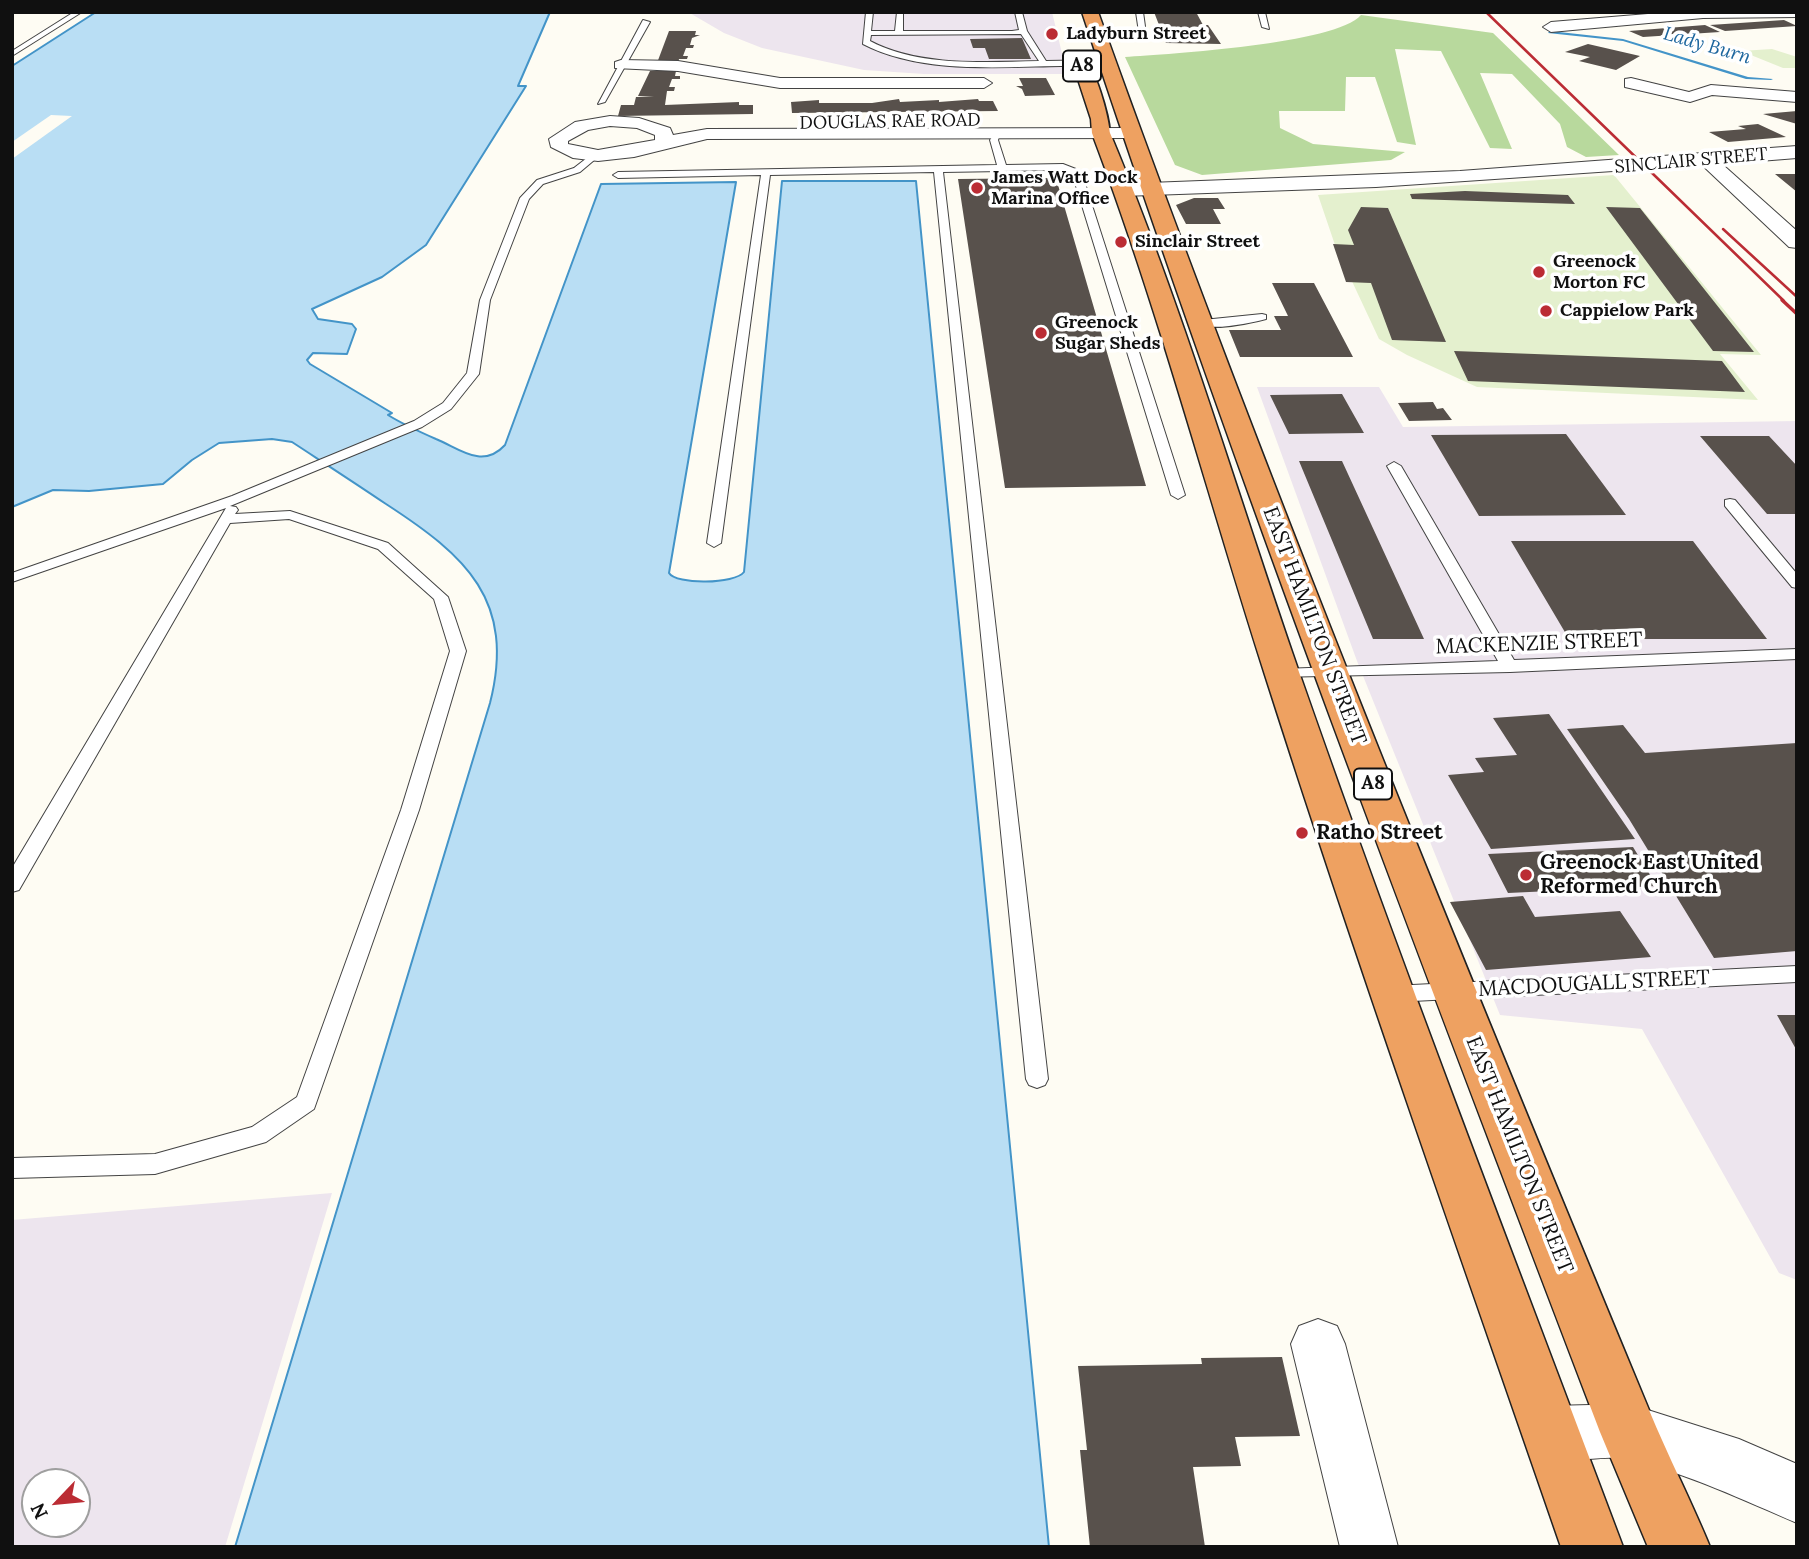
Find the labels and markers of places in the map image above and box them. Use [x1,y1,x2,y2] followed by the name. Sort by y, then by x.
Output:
[1066,23,1206,45] place label: Ladyburn Street
[1044,26,1060,42] marker: Ladyburn Street
[991,167,1138,210] place label: James Watt Dock Marina Office
[969,180,985,196] marker: James Watt Dock Marina Office
[1135,231,1260,253] place label: Sinclair Street
[1113,234,1129,250] marker: Sinclair Street
[1553,251,1645,294] place label: Greenock Morton FC
[1531,264,1547,280] marker: Greenock Morton FC
[1560,300,1694,322] place label: Cappielow Park
[1538,303,1554,319] marker: Cappielow Park
[1055,312,1160,354] place label: Greenock Sugar Sheds
[1033,325,1049,341] marker: Greenock Sugar Sheds
[1316,820,1443,846] place label: Ratho Street
[1294,825,1310,841] marker: Ratho Street
[1540,850,1759,900] place label: Greenock East United Reformed Church
[1518,867,1534,883] marker: Greenock East United Reformed Church

